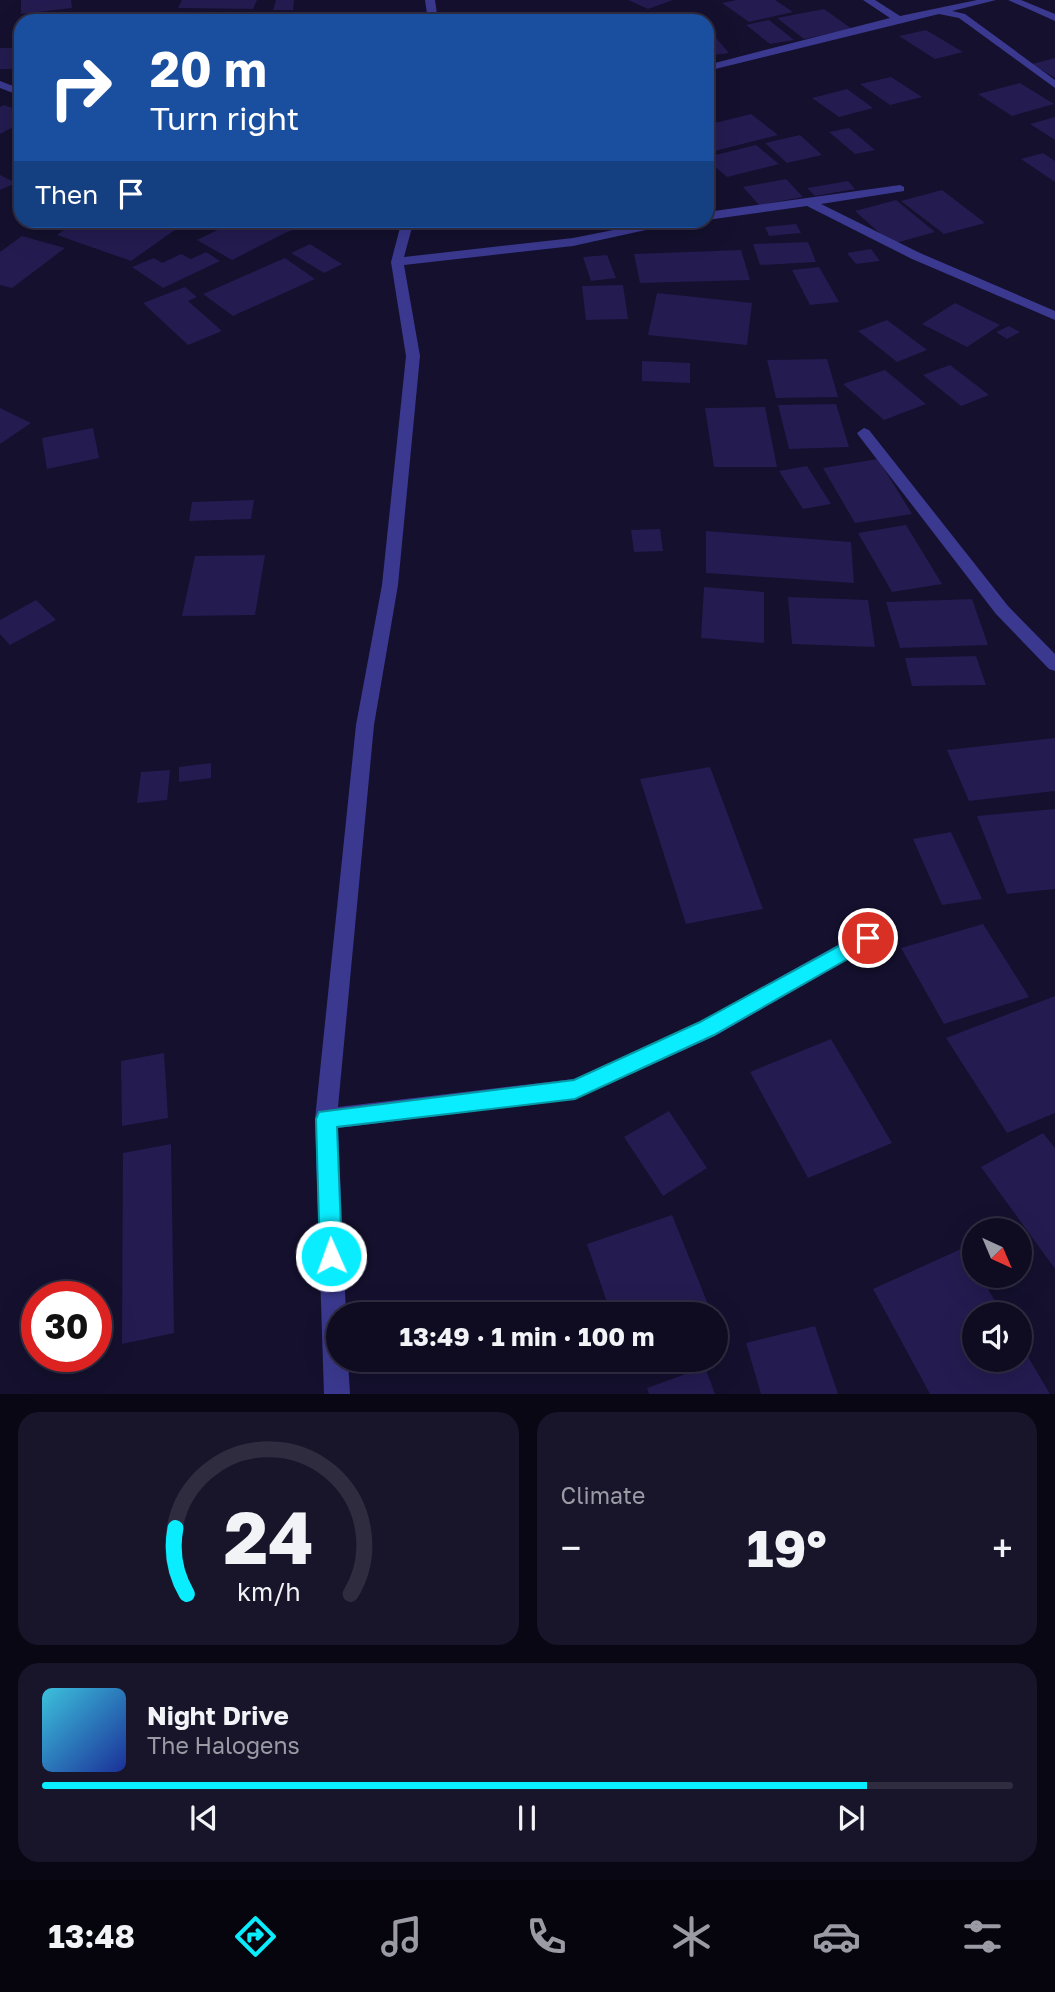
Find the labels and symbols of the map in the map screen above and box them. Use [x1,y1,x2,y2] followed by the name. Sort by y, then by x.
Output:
[838,908,898,968] pin
[962,1218,1032,1288] north arrow
[294,1219,368,1293] position arrow
[21,1281,112,1372] speed limit sign: 30

